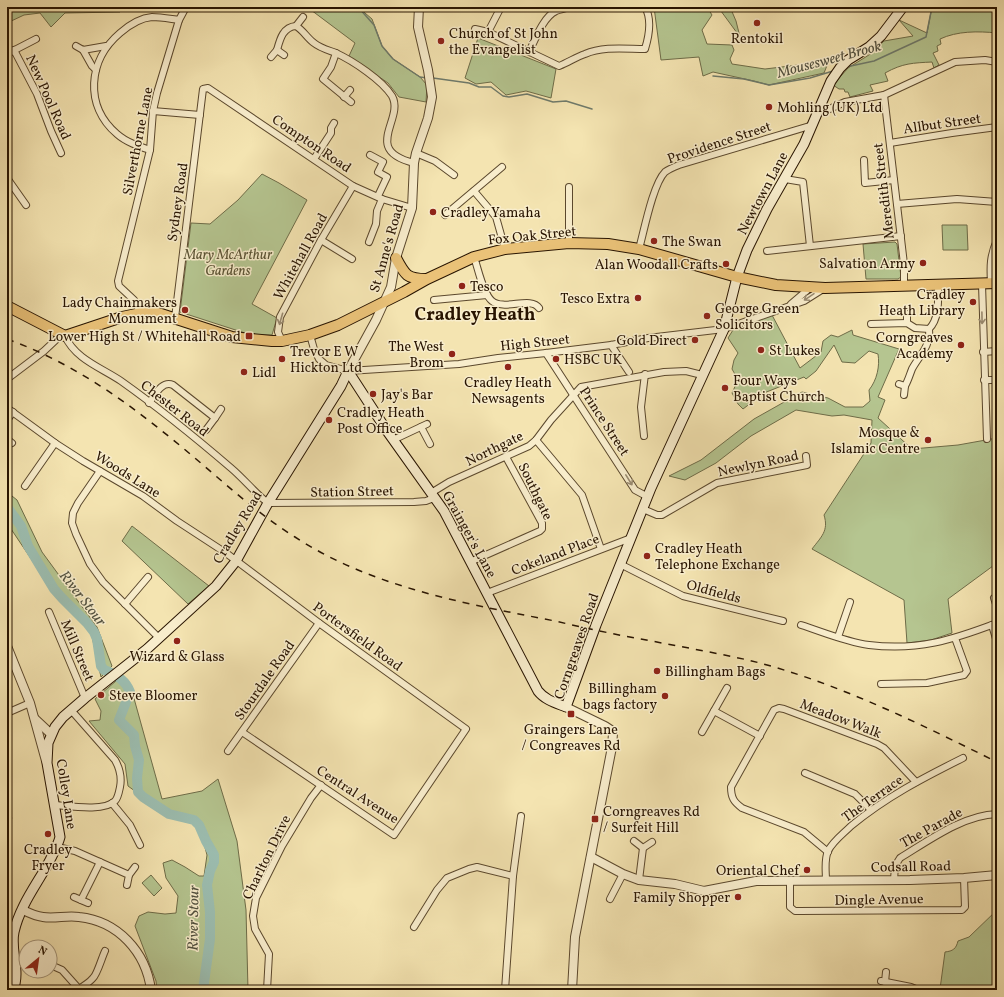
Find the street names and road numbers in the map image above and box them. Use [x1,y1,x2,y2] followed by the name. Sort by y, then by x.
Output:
[20,52,75,143] street label: New Pool Road
[119,85,158,197] street label: Silverthorne Lane
[902,110,982,139] street label: Allbut Street
[268,111,355,178] street label: Compton Road
[665,118,774,169] street label: Providence Street
[869,142,900,240] street label: Meredith Street
[733,148,793,239] street label: Newtown Lane
[164,161,193,243] street label: Sydney Road
[366,202,409,295] street label: St Anne's Road
[270,210,333,303] street label: Whitehall Road
[487,222,577,251] street label: Fox Oak Street
[499,330,571,357] street label: High Street
[136,377,212,442] street label: Chester Road
[574,384,633,460] street label: Prince Street
[462,427,527,472] street label: Northgate
[716,447,801,482] street label: Newlyn Road
[91,448,164,503] street label: Woods Lane
[513,460,557,524] street label: Southgate
[310,482,394,503] street label: Station Street
[209,488,268,568] street label: Cradley Road
[437,488,501,582] street label: Grainger's Lane
[509,530,603,581] street label: Cokeland Place
[684,576,743,609] street label: Oldfields
[550,591,605,702] street label: Corngreaves Road
[309,598,406,676] street label: Portersfield Road
[55,617,98,684] street label: Mill Street
[231,637,300,725] street label: Stourdale Road
[797,695,884,744] street label: Meadow Walk
[51,758,81,831] street label: Colley Lane
[312,762,402,829] street label: Central Avenue
[838,771,908,827] street label: The Terrace
[897,803,966,853] street label: The Parade
[239,812,296,903] street label: Charlton Drive
[871,857,951,878] street label: Codsall Road
[834,890,924,911] street label: Dingle Avenue

